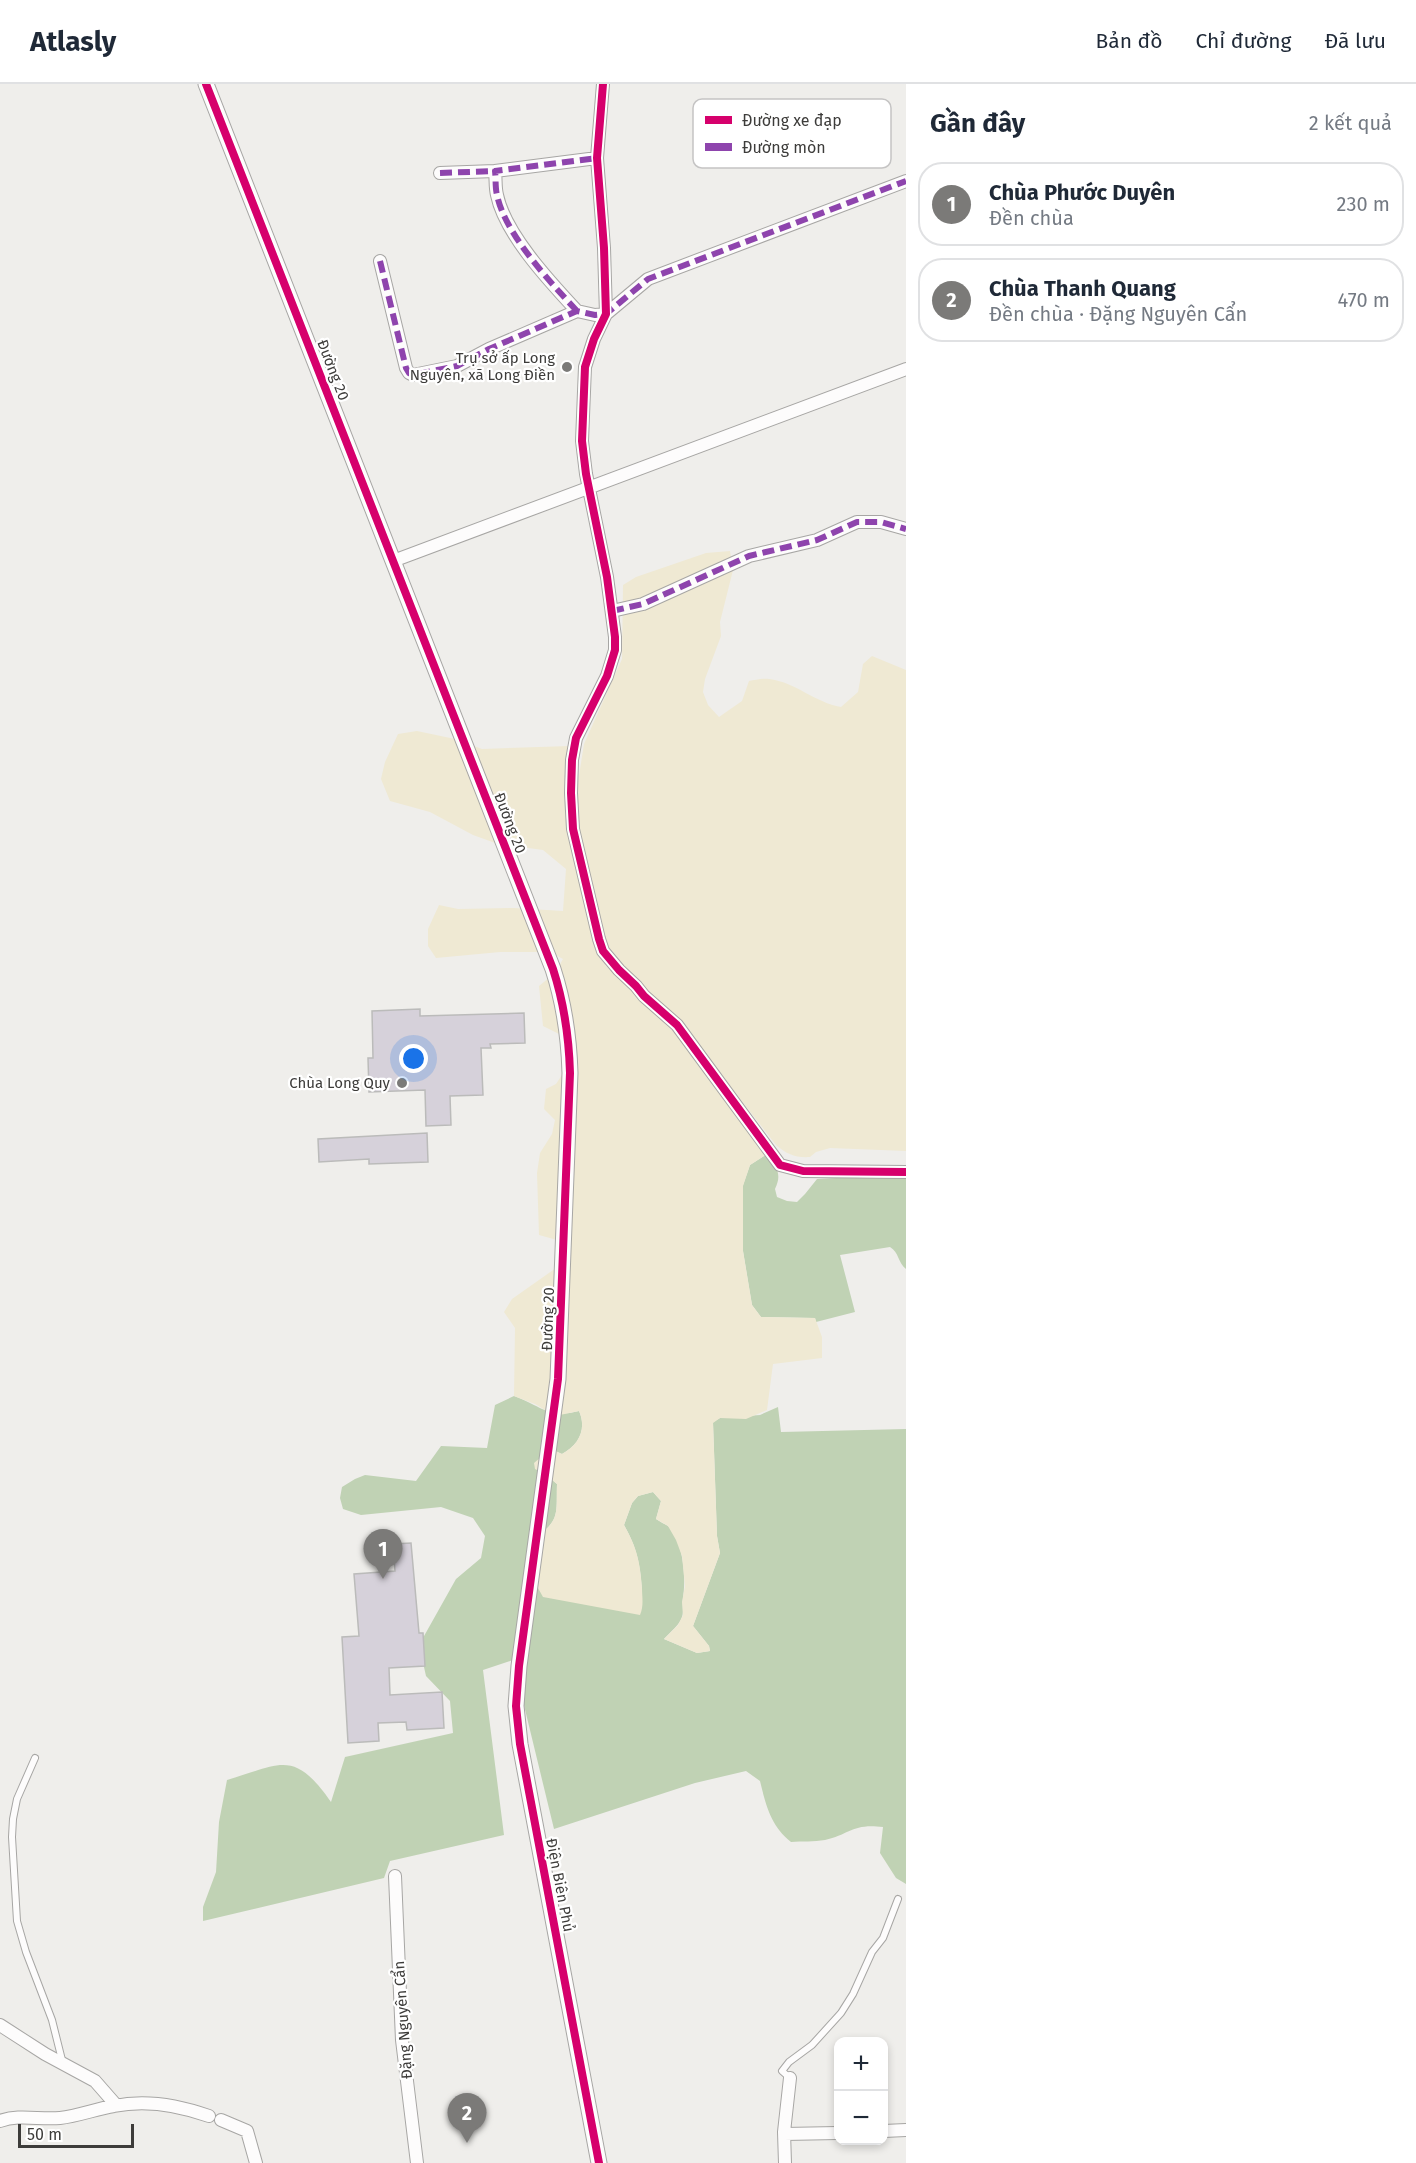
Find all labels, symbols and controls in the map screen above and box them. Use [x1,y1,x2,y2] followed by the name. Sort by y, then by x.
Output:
[30,25,116,58] text: Atlasly
[1095,28,1162,54] text: Bản đồ
[1195,28,1291,54] text: Chỉ đường
[1324,28,1386,54] text: Đã lưu
[693,99,891,168] legend
[930,108,1025,139] text: Gần đây
[742,111,842,130] text: Đường xe đạp
[1309,111,1392,135] text: 2 kết quả
[742,138,826,157] text: Đường mòn
[989,179,1175,206] text: Chùa Phước Duyên
[947,192,956,216] text: 1
[1337,192,1390,216] text: 230 m
[989,206,1074,230] text: Đền chùa
[989,275,1176,302] text: Chùa Thanh Quang
[946,288,957,312] text: 2
[1338,288,1390,312] text: 470 m
[989,302,1247,326] text: Đền chùa · Đặng Nguyên Cẩn
[313,337,353,403] street label: Đường 20
[410,349,555,384] place label: Trụ sở ấp Long Nguyên, xã Long Điền
[560,360,574,374] marker: Trụ sở ấp Long Nguyên, xã Long Điền
[490,790,530,856] street label: Đường 20
[399,1044,428,1073] your location
[289,1074,391,1092] place label: Chùa Long Quy
[395,1076,409,1090] marker: Chùa Long Quy
[538,1287,558,1351] street label: Đường 20
[364,1530,403,1579] pin: 1
[542,1837,578,1933] street label: Điện Biên Phủ
[390,1960,416,2080] street label: Đặng Nguyên Cẩn
[834,2037,888,2145] map controls
[834,2037,888,2091] button: +
[834,2091,888,2145] button: −
[448,2094,486,2143] pin: 2
[18,2121,134,2148] scale bar
[27,2125,62,2144] text: 50 m

